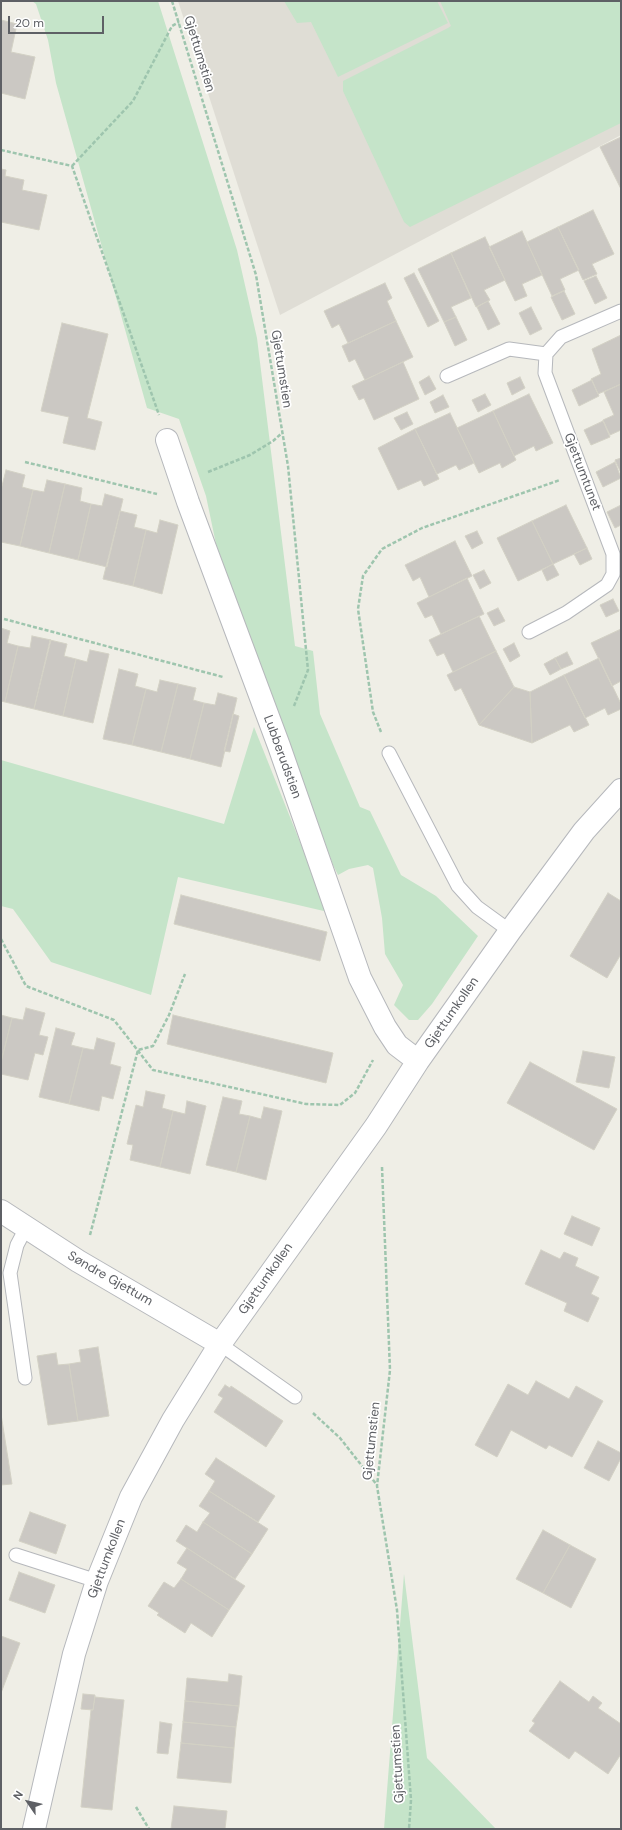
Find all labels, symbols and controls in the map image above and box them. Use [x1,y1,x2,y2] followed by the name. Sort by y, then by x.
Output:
[10,8,106,34] scale bar
[180,14,218,94] street label: Gjettumstien
[15,15,44,31] text: 20 m
[267,329,295,409] street label: Gjettumstien
[560,431,604,513] street label: Gjettumtunet
[260,713,304,801] street label: Lubberudstien
[422,974,482,1052] street label: Gjettumkollen
[236,1240,296,1318] street label: Gjettumkollen
[65,1248,155,1310] street label: Søndre Gjettum
[360,1401,384,1481] street label: Gjettumstien
[85,1517,129,1601] street label: Gjettumkollen
[388,1724,408,1804] street label: Gjettumstien
[8,1782,48,1822] north arrow
[10,1788,26,1803] text: N

